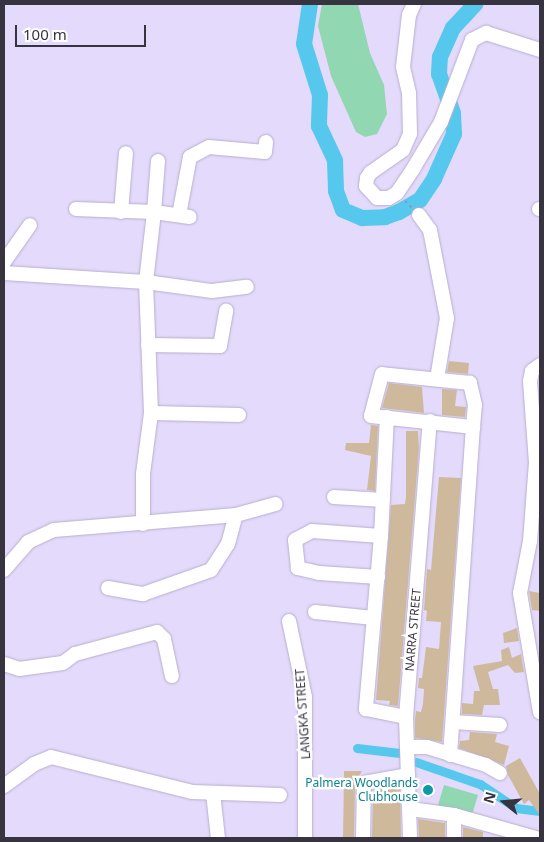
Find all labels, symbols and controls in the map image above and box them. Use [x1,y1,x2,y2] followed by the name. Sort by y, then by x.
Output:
[18,15,149,47] scale bar
[23,24,67,44] text: 100 m
[402,588,424,672] street label: NARRA STREET
[293,668,313,760] street label: LANGKA STREET
[305,776,418,804] place label: Palmera Woodlands Clubhouse
[479,777,529,827] north arrow
[422,784,434,796] marker: Palmera Woodlands Clubhouse
[478,789,500,806] text: N

